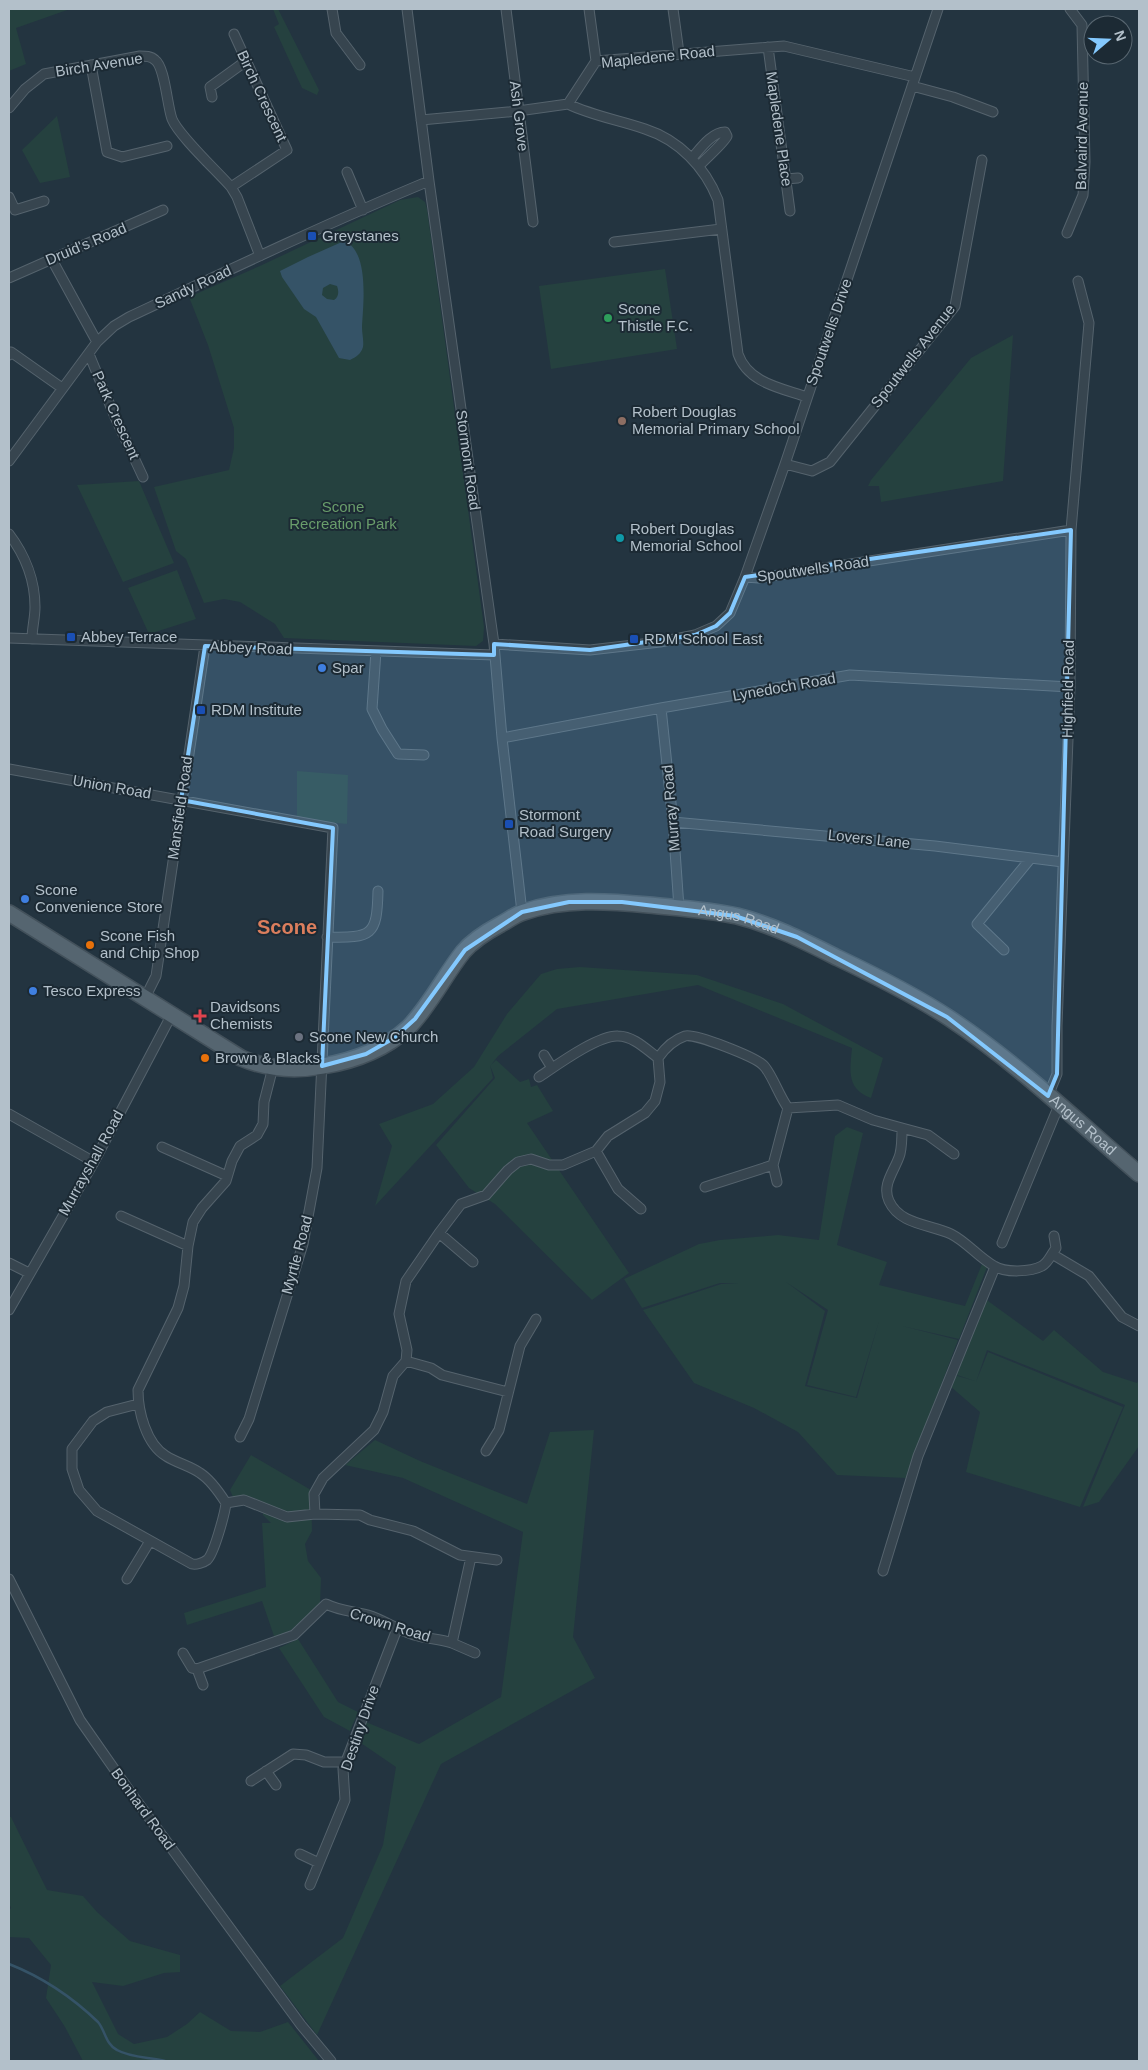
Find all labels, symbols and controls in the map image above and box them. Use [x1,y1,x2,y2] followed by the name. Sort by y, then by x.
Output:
[1083,15,1133,65] north arrow
[1111,28,1130,43] text: N
[600,42,716,71] street label: Mapledene Road
[234,48,291,145] street label: Birch Crescent
[54,49,144,80] street label: Birch Avenue
[763,70,796,188] street label: Mapledene Place
[507,80,532,152] street label: Ash Grove
[1072,82,1091,190] street label: Balvaird Avenue
[43,219,129,268] street label: Druid's Road
[322,227,399,244] place label: Greystanes
[306,230,318,242] marker: Greystanes
[152,261,234,312] street label: Sandy Road
[802,276,855,387] street label: Spoutwells Drive
[618,300,693,334] place label: Scone Thistle F.C.
[867,301,958,411] street label: Spoutwells Avenue
[602,312,614,324] marker: Scone Thistle F.C.
[89,368,144,462] street label: Park Crescent
[632,403,800,437] place label: Robert Douglas Memorial Primary School
[453,409,484,511] street label: Stormont Road
[616,415,628,427] marker: Robert Douglas Memorial Primary School
[289,498,397,532] park label: Scone Recreation Park
[630,520,742,554] place label: Robert Douglas Memorial School
[614,532,626,544] marker: Robert Douglas Memorial School
[756,552,870,585] street label: Spoutwells Road
[81,628,177,645] place label: Abbey Terrace
[644,630,763,647] place label: RDM School East
[65,631,77,643] marker: Abbey Terrace
[628,633,640,645] marker: RDM School East
[209,638,293,657] street label: Abbey Road
[1058,640,1077,738] street label: Highfield Road
[332,659,364,676] place label: Spar
[316,662,328,674] marker: Spar
[731,669,837,704] street label: Lynedoch Road
[211,701,302,718] place label: RDM Institute
[195,704,207,716] marker: RDM Institute
[164,755,195,861] street label: Mansfield Road
[658,764,683,852] street label: Murray Road
[72,771,153,802] street label: Union Road
[519,806,612,840] place label: Stormont Road Surgery
[503,818,515,830] marker: Stormont Road Surgery
[827,826,911,851] street label: Lovers Lane
[35,881,163,915] place label: Scone Convenience Store
[19,893,31,905] marker: Scone Convenience Store
[697,901,782,937] street label: Angus Road
[257,916,317,938] district label: Scone
[100,927,199,961] place label: Scone Fish and Chip Shop
[84,939,96,951] marker: Scone Fish and Chip Shop
[43,982,141,999] place label: Tesco Express
[27,985,39,997] marker: Tesco Express
[210,998,280,1032] place label: Davidsons Chemists
[194,1010,206,1022] marker: Davidsons Chemists
[309,1028,438,1045] place label: Scone New Church
[293,1031,305,1043] marker: Scone New Church
[215,1049,320,1066] place label: Brown & Blacks
[199,1052,211,1064] marker: Brown & Blacks
[1047,1091,1120,1158] street label: Angus Road
[55,1107,126,1218] street label: Murrayshall Road
[278,1214,315,1296] street label: Myrtle Road
[348,1604,432,1645] street label: Crown Road
[337,1683,382,1773] street label: Destiny Drive
[108,1765,179,1853] street label: Bonhard Road

